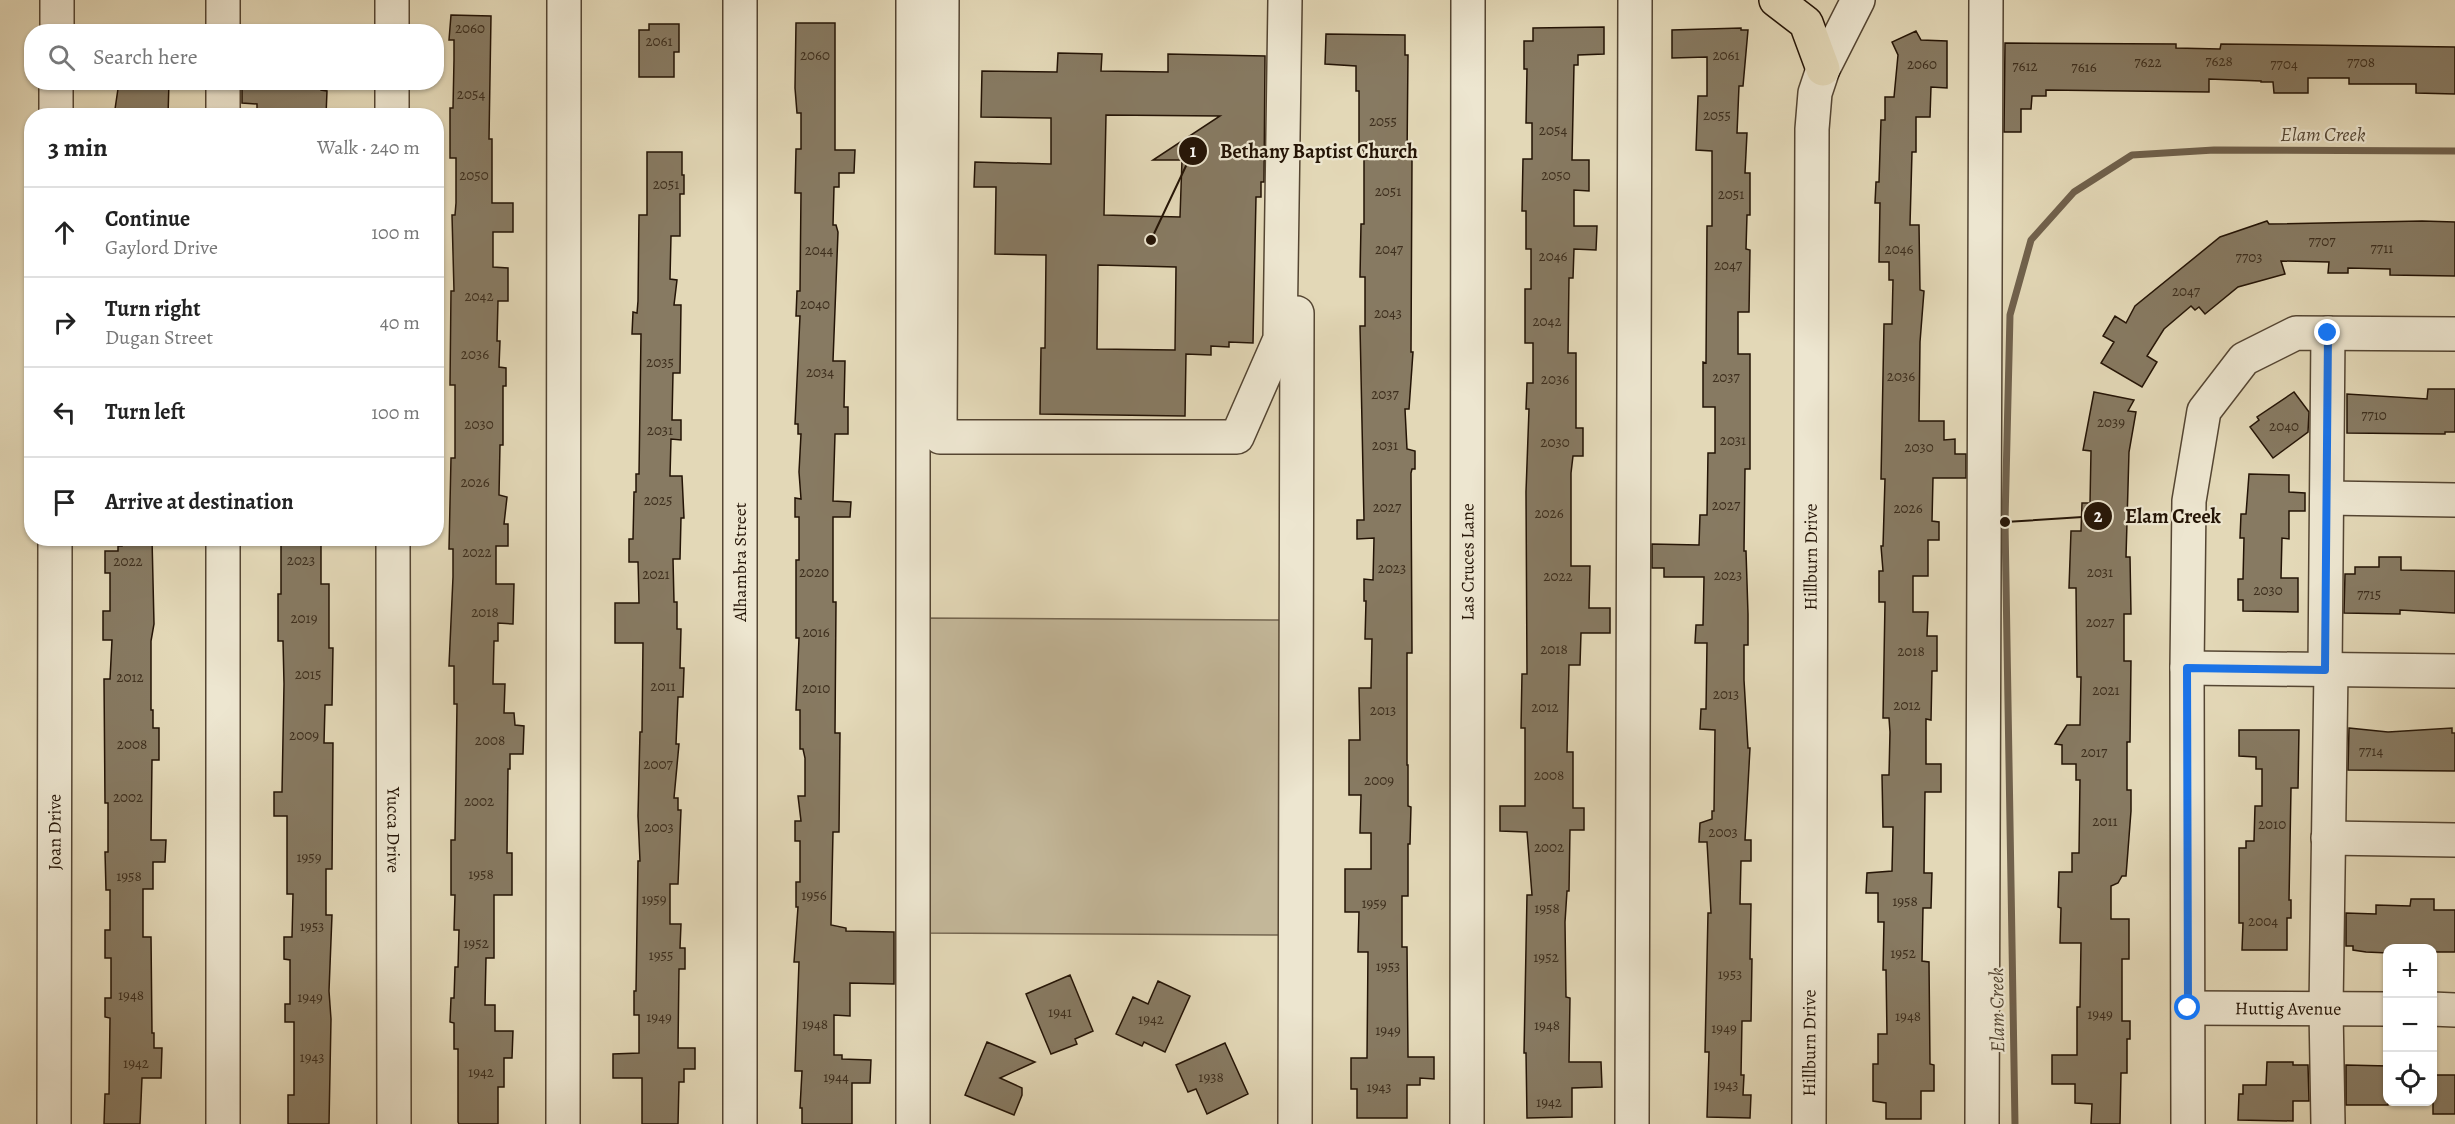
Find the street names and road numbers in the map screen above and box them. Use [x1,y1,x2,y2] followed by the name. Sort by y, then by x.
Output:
[728,502,752,623] street label: Alhambra Street
[1455,503,1480,621] street label: Las Cruces Lane
[1799,503,1823,611] street label: Hillburn Drive
[381,786,406,873] street label: Yucca Drive
[42,794,67,870] street label: Joan Drive
[1797,989,1821,1097] street label: Hillburn Drive
[2235,996,2341,1021] street label: Huttig Avenue

